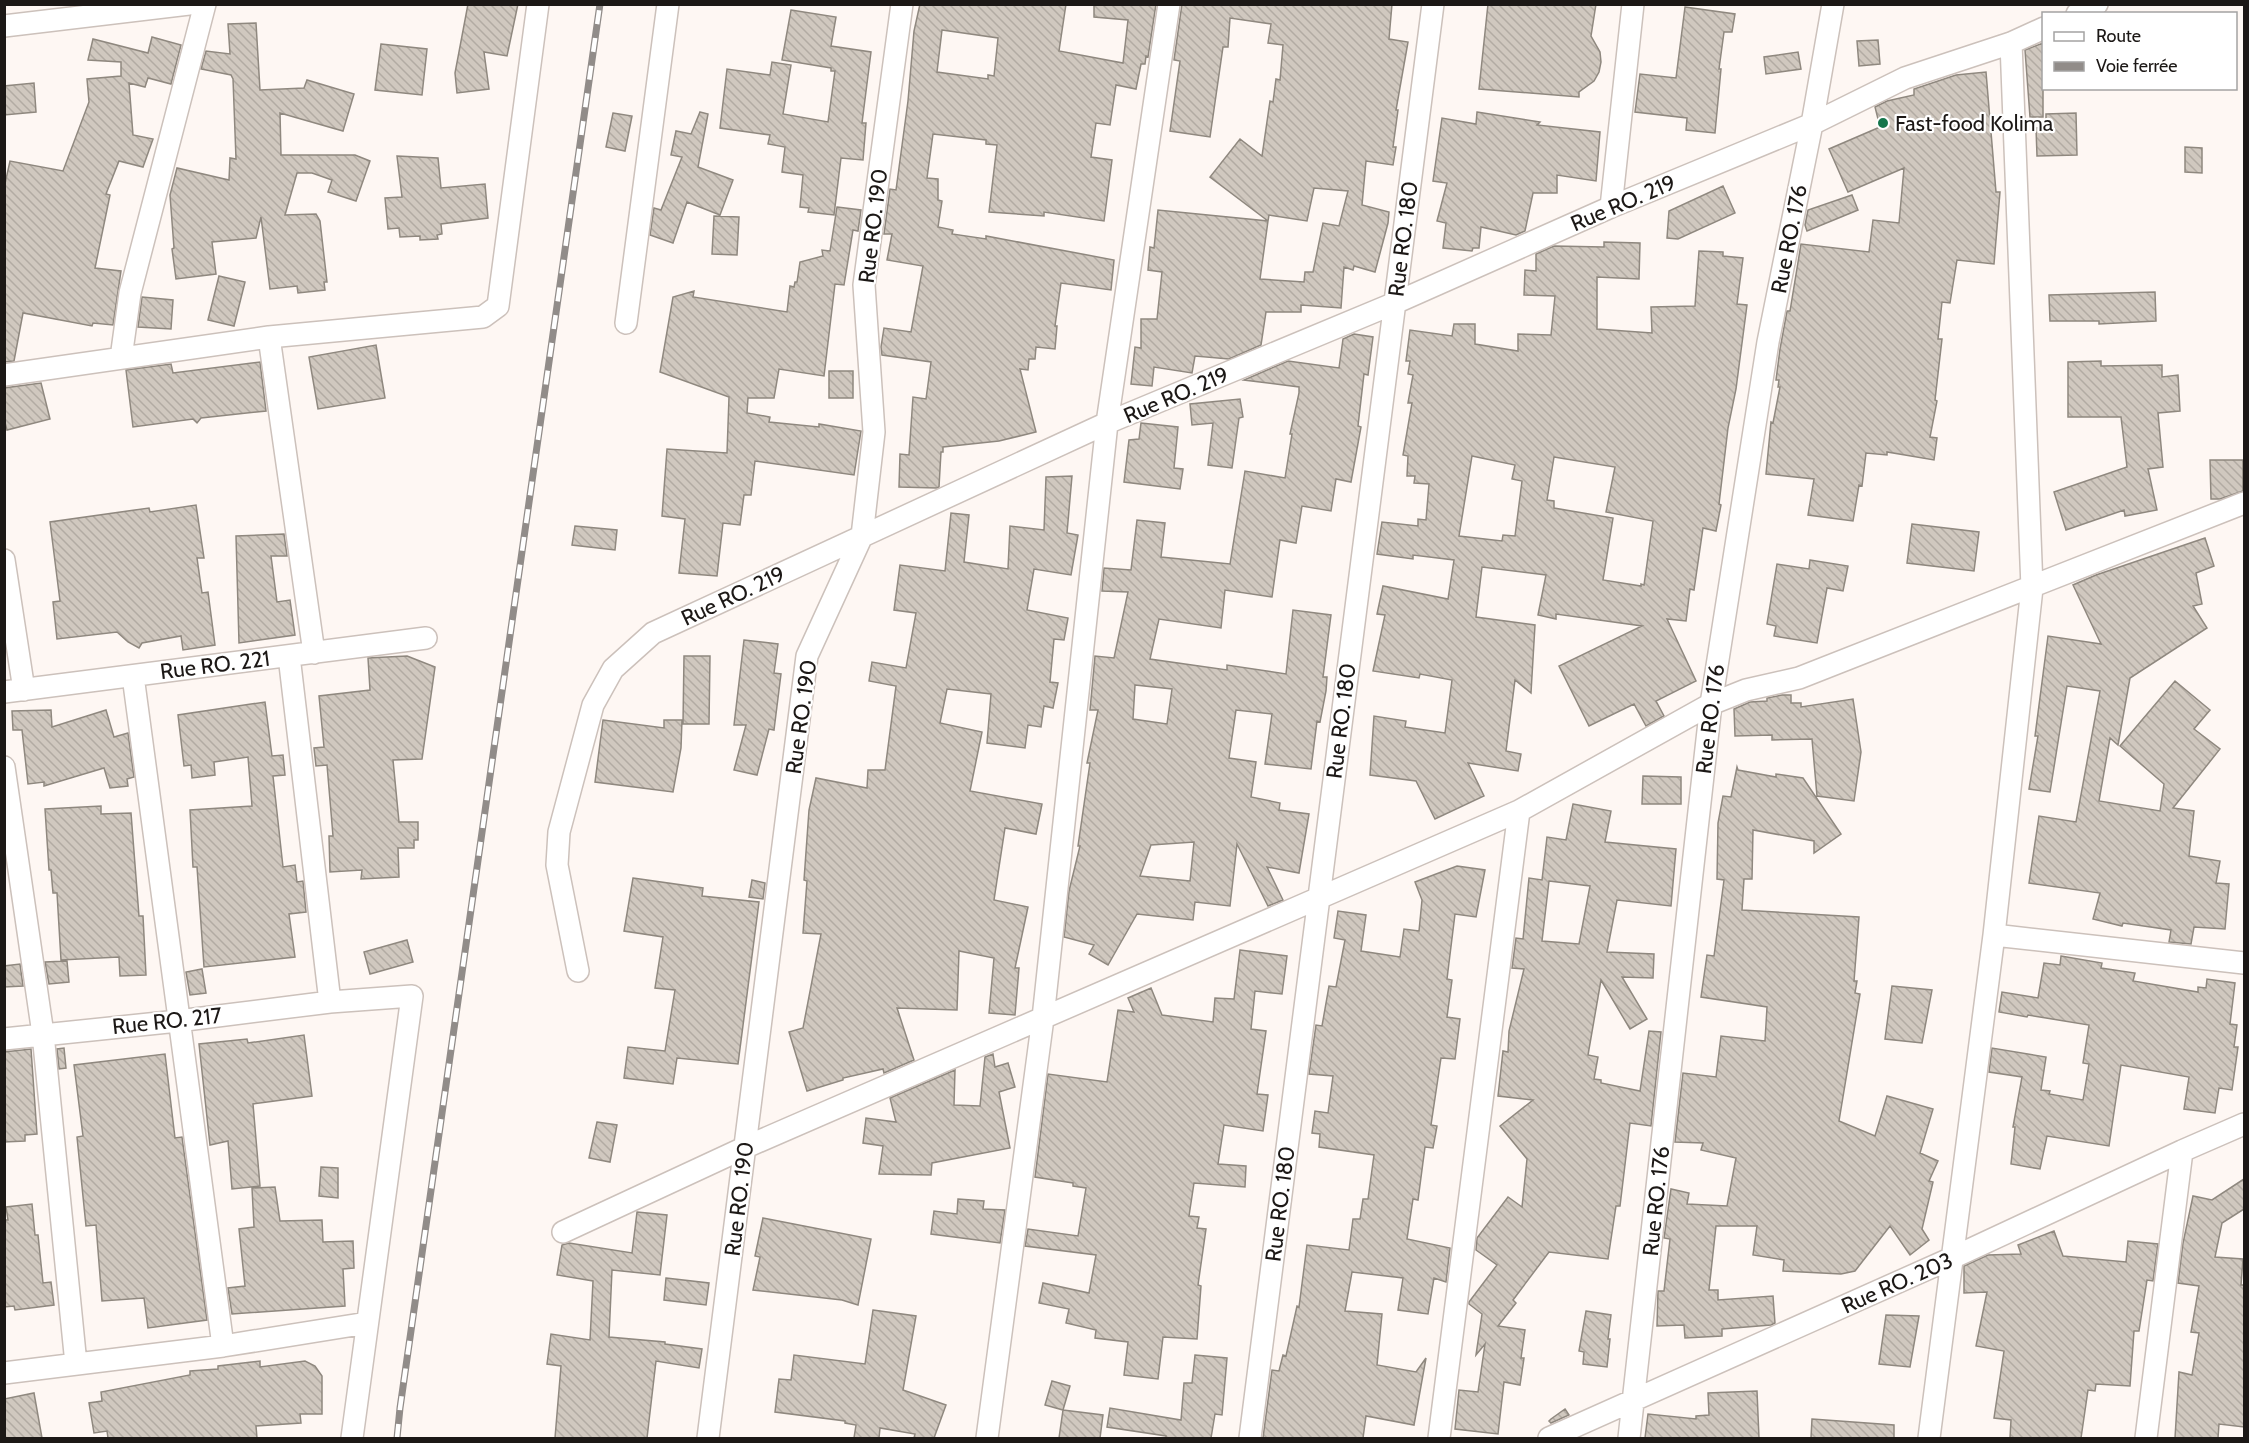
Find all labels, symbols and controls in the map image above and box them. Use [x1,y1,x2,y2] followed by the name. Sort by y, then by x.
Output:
[2042,12,2237,90] legend
[2096,25,2141,47] text: Route
[2096,55,2177,77] text: Voie ferrée
[1895,110,2054,137] place label: Fast-food Kolima
[1876,116,1890,130] marker: Fast-food Kolima
[853,167,893,285] street label: Rue RO. 190
[1566,169,1680,237] street label: Rue RO. 219
[1383,180,1423,298] street label: Rue RO. 180
[1765,182,1813,296] street label: Rue RO. 176
[1119,361,1233,429] street label: Rue RO. 219
[677,560,789,632] street label: Rue RO. 219
[159,645,271,685] street label: Rue RO. 221
[780,658,822,776] street label: Rue RO. 190
[1321,662,1361,780] street label: Rue RO. 180
[1690,663,1730,775] street label: Rue RO. 176
[111,1002,223,1040] street label: Rue RO. 217
[719,1140,759,1258] street label: Rue RO. 190
[1260,1145,1300,1263] street label: Rue RO. 180
[1637,1145,1675,1257] street label: Rue RO. 176
[1837,1246,1957,1320] street label: Rue RO. 203

